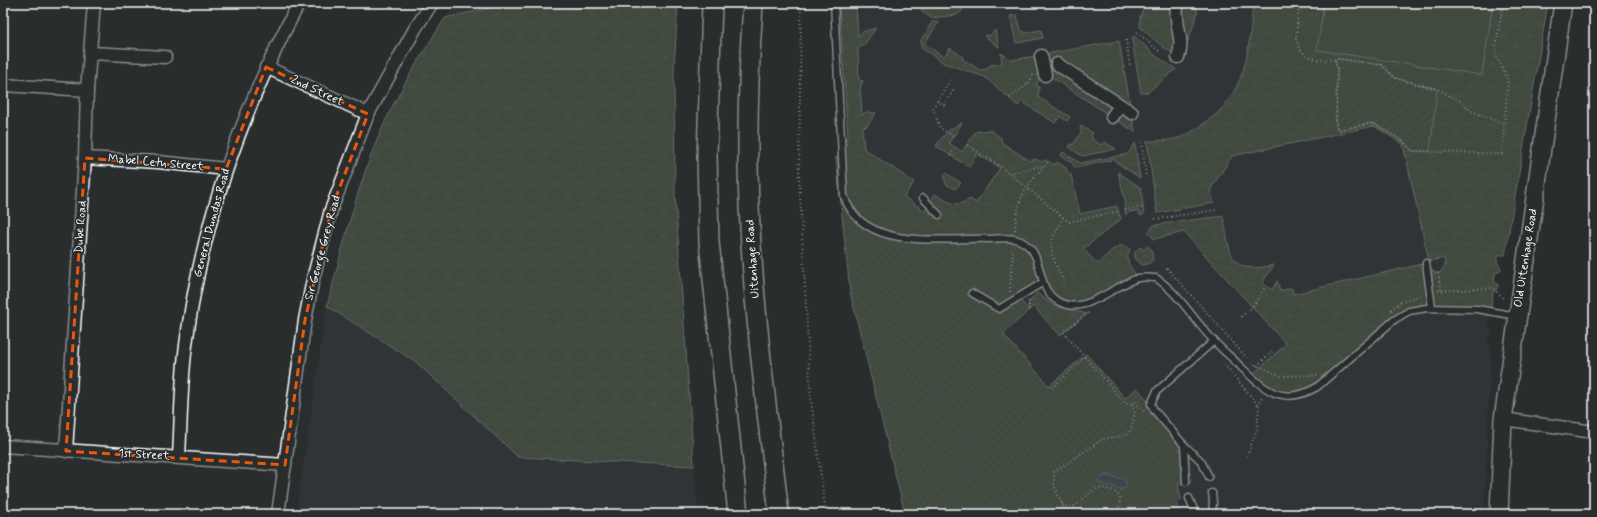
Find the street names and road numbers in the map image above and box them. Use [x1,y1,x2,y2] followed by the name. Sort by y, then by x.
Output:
[288,72,346,110] street label: 2nd Street
[107,151,205,175] street label: Mabel Cetu Street
[190,167,234,279] street label: General Dundas Road
[301,194,346,303] street label: Sir George Grey Road
[71,200,91,254] street label: Dube Road
[1510,208,1542,308] street label: Old Uitenhage Road
[742,219,764,299] street label: Uitenhage Road
[118,446,170,464] street label: 1st Street

